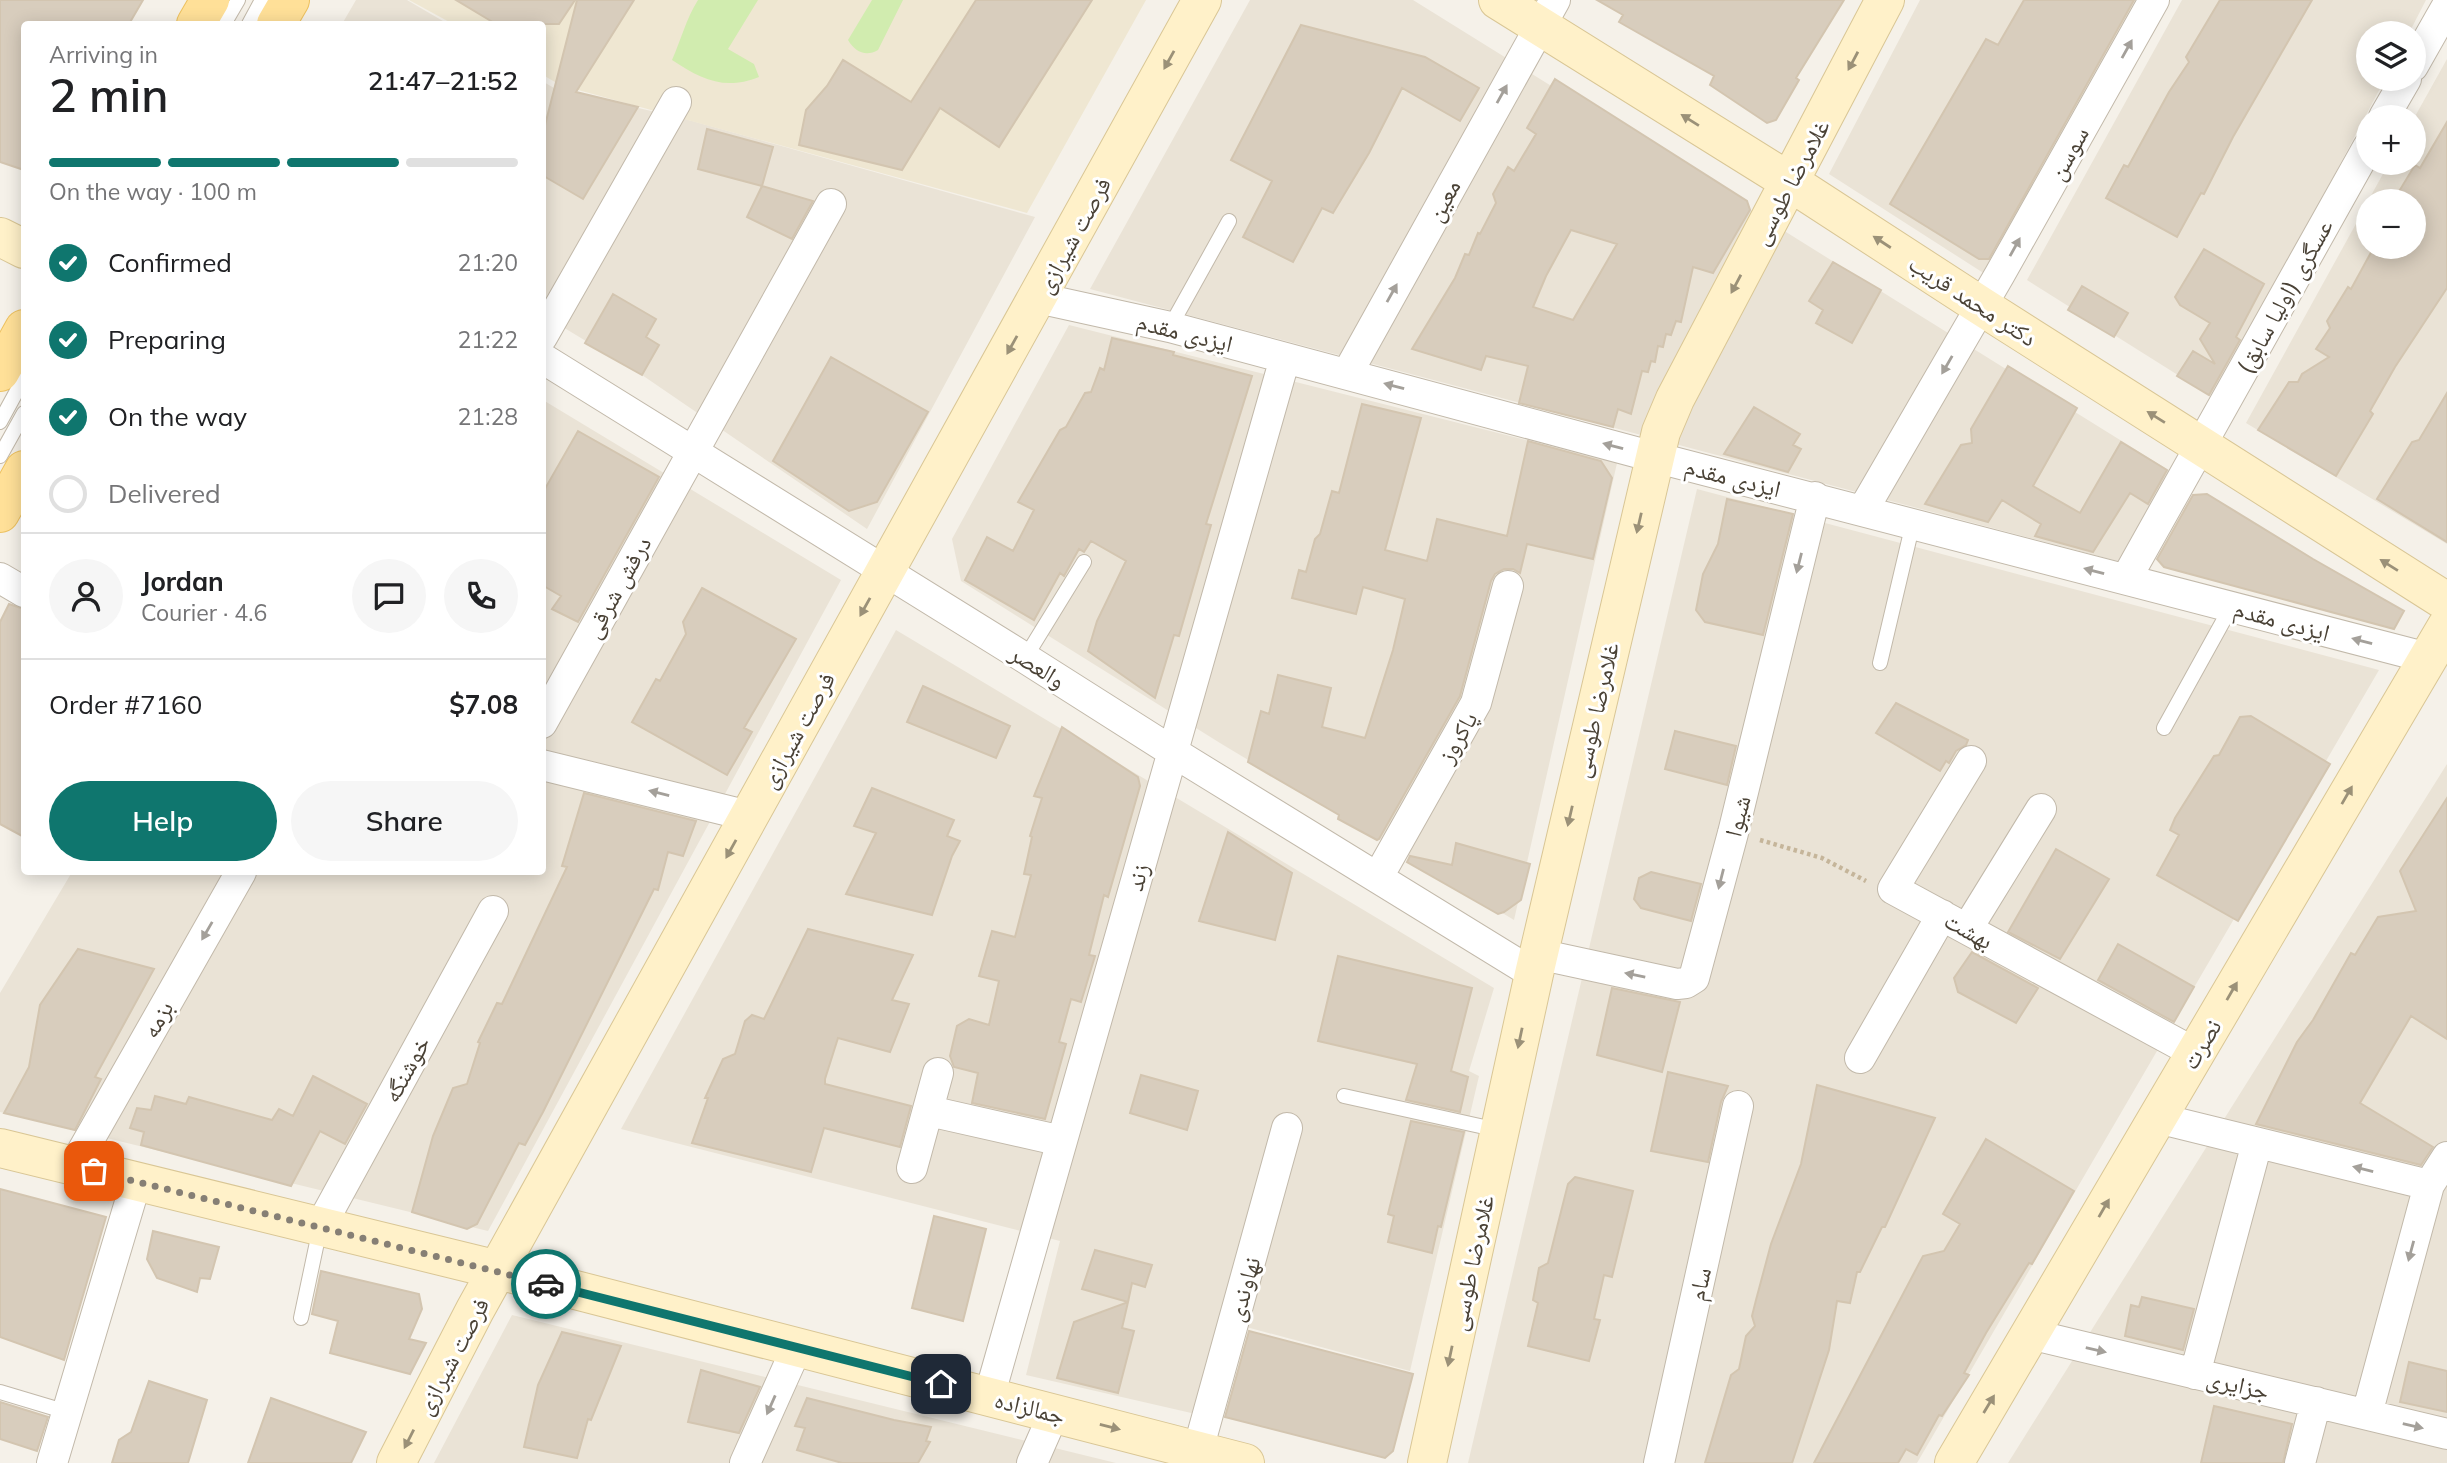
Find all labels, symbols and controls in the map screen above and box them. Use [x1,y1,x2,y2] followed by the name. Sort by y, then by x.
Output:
[2356,21,2426,259] map controls
[2356,21,2426,91] button: layers
[2121,39,2133,58] one-way arrow
[49,40,158,69] text: Arriving in
[1163,50,1175,70] one-way arrow
[1848,51,1860,71] one-way arrow
[368,64,518,97] text: 21:47–21:52
[49,66,168,124] text: 2 min
[1496,84,1508,104] one-way arrow
[2356,105,2426,175] button: +
[1680,113,1699,126] one-way arrow
[1744,114,1836,250] street label: غلامرضا طوسی
[2041,121,2095,185] street label: سوسن
[1029,172,1117,298] street label: فرصت شیرازی
[1419,174,1467,226] street label: معین
[49,177,257,206] text: On the way · 100 m
[2356,189,2426,259] button: −
[2229,214,2339,378] street label: عسگری (اولیا سابق)
[1872,235,1891,248] one-way arrow
[2009,237,2021,257] one-way arrow
[49,244,87,282] icon: check
[108,246,232,279] text: Confirmed
[1903,247,2043,353] street label: دکتر محمد قریب
[458,248,518,277] text: 21:20
[1730,274,1742,293] one-way arrow
[1386,283,1398,302] one-way arrow
[1133,306,1236,360] street label: ایزدی مقدم
[49,321,87,359] icon: check
[108,323,226,356] text: Preparing
[458,325,518,354] text: 21:22
[1006,335,1018,354] one-way arrow
[1941,356,1953,375] one-way arrow
[1383,381,1404,391] one-way arrow
[49,398,87,436] icon: check
[108,400,247,433] text: On the way
[458,402,518,431] text: 21:28
[2146,411,2165,424] one-way arrow
[1602,440,1624,451] one-way arrow
[1681,451,1784,505] street label: ایزدی مقدم
[108,477,221,510] text: Delivered
[1633,512,1644,534] one-way arrow
[577,531,657,643] street label: درفش شرقی
[1793,553,1804,575] one-way arrow
[49,559,123,633] button: person
[352,559,426,633] button: chat
[444,559,518,633] button: phone
[2380,559,2399,572] one-way arrow
[141,565,224,598] text: Jordan
[2083,565,2105,576] one-way arrow
[2230,593,2333,649] street label: ایزدی مقدم
[141,598,267,627] text: Courier · 4.6
[859,598,871,617] one-way arrow
[2351,635,2373,646] one-way arrow
[1004,637,1072,695] street label: والعصر
[1565,639,1625,781] street label: غلامرضا طوسی
[753,667,841,793] street label: فرصت شیرازی
[49,688,202,721] text: Order #7160
[449,688,518,721] text: $7.08
[1430,706,1484,769] street label: پاکروز
[49,781,277,861] button: Help
[291,781,518,861] button: Share
[2341,785,2354,804] one-way arrow
[648,788,670,799] one-way arrow
[1717,792,1757,840] street label: شیوا
[1565,806,1576,828] one-way arrow
[725,840,737,859] one-way arrow
[1119,860,1155,894] street label: زند
[1715,868,1726,890] one-way arrow
[1939,904,1999,956] street label: بهشت
[201,921,213,941] one-way arrow
[1624,969,1646,980] one-way arrow
[2226,981,2238,1001] one-way arrow
[134,995,180,1043] street label: بزمه
[2174,1013,2228,1075] street label: نصرت
[1514,1027,1525,1049] one-way arrow
[376,1031,436,1107] street label: خوشنگه
[64,1141,124,1201] pin
[75,1152,113,1190] icon: bag
[2352,1163,2374,1174] one-way arrow
[1442,1192,1500,1334] street label: غلامرضا طوسی
[2098,1199,2110,1218] one-way arrow
[2405,1240,2416,1262] one-way arrow
[511,1249,581,1319] courier
[1220,1253,1266,1325] street label: نهاوندی
[1681,1264,1719,1304] street label: سام
[527,1265,565,1303] icon: car
[409,1292,495,1420] street label: فرصت شیرازی
[1445,1345,1456,1367] one-way arrow
[2085,1345,2107,1356] one-way arrow
[911,1354,971,1414] pin
[2204,1362,2272,1406] street label: جزایری
[922,1365,960,1403] icon: home
[992,1384,1068,1430] street label: جمالزاده
[765,1395,777,1415] one-way arrow
[1983,1395,1995,1414] one-way arrow
[2402,1420,2424,1431] one-way arrow
[1099,1422,1121,1433] one-way arrow
[403,1429,415,1449] one-way arrow

